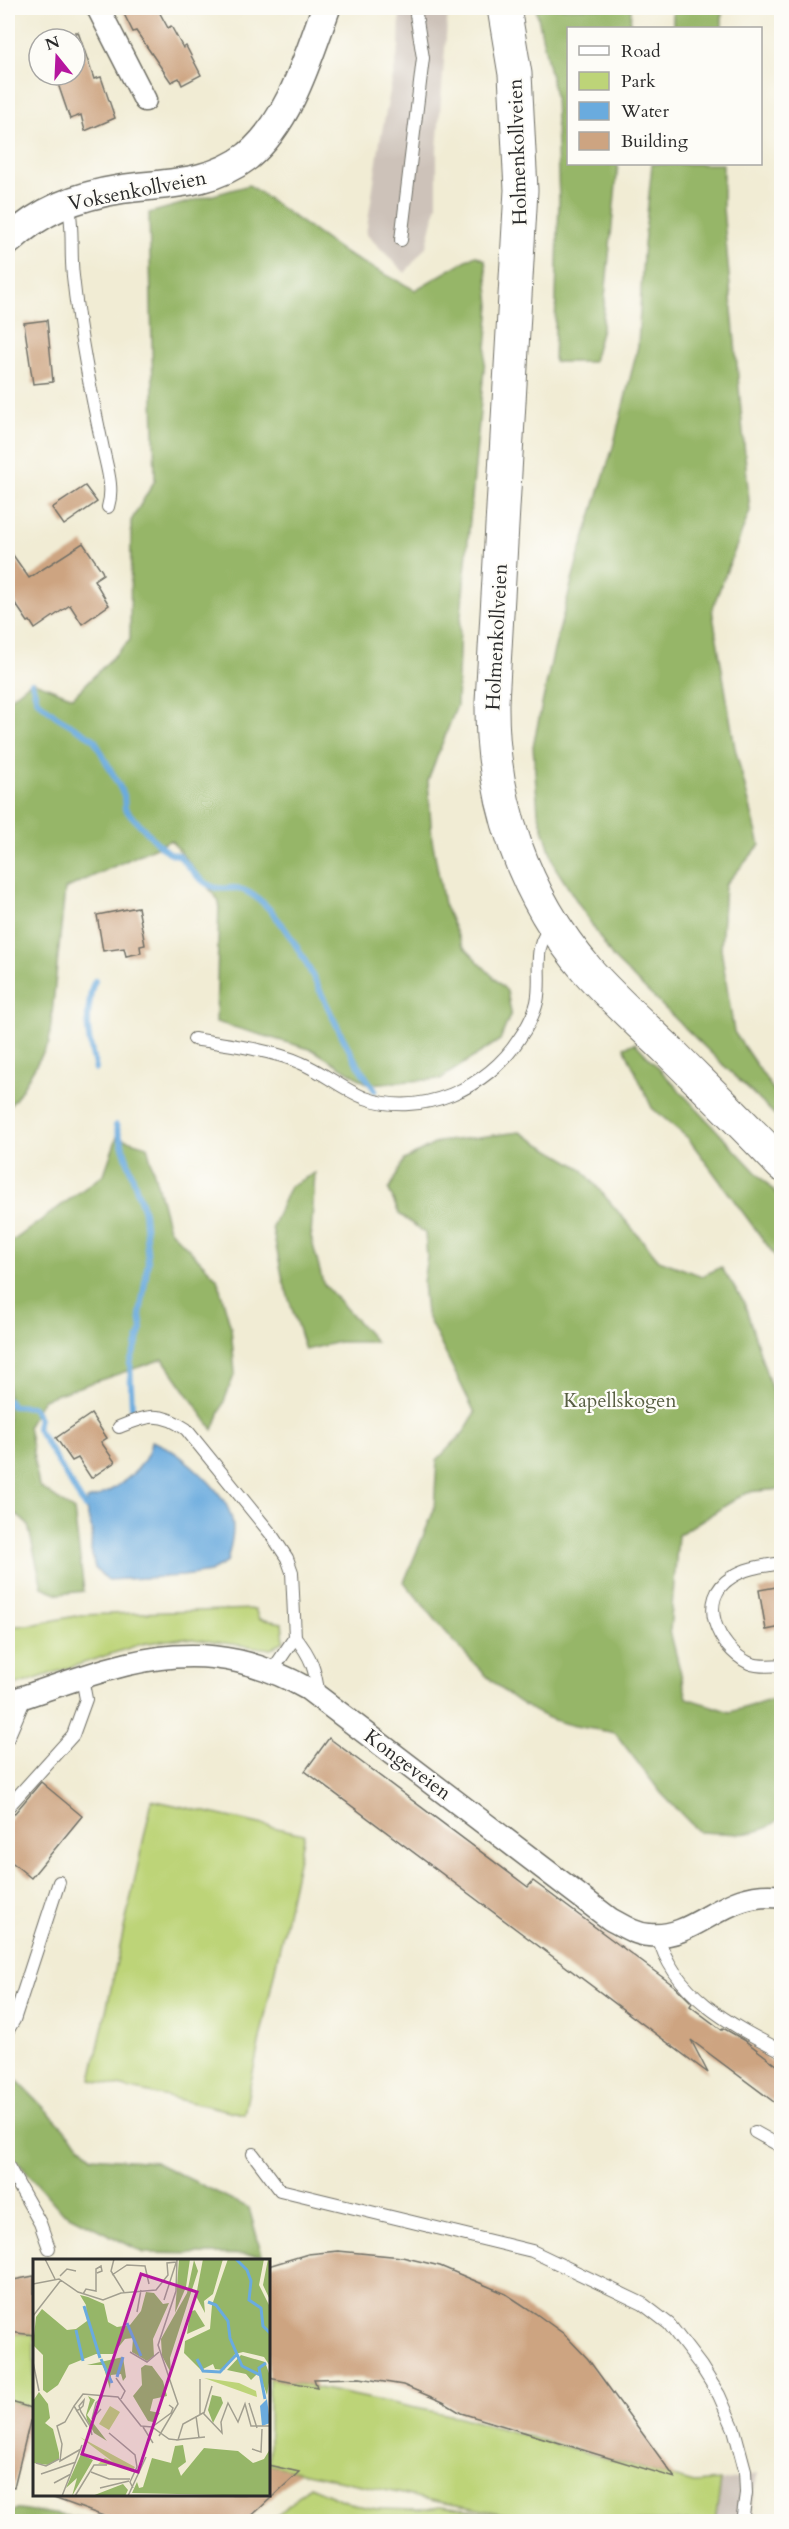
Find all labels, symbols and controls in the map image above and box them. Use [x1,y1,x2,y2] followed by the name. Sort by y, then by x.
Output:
[27,27,87,87] north arrow
[567,27,762,165] legend
[43,31,63,56] text: N
[621,39,661,64] text: Road
[621,69,656,94] text: Park
[501,77,534,226] street label: Holmenkollveien
[620,99,670,124] text: Water
[621,129,689,154] text: Building
[66,164,209,217] street label: Voksenkollveien
[479,562,514,711] street label: Holmenkollveien
[563,1387,677,1414] park label: Kapellskogen
[359,1723,457,1806] street label: Kongeveien
[33,2259,270,2496] inset map

